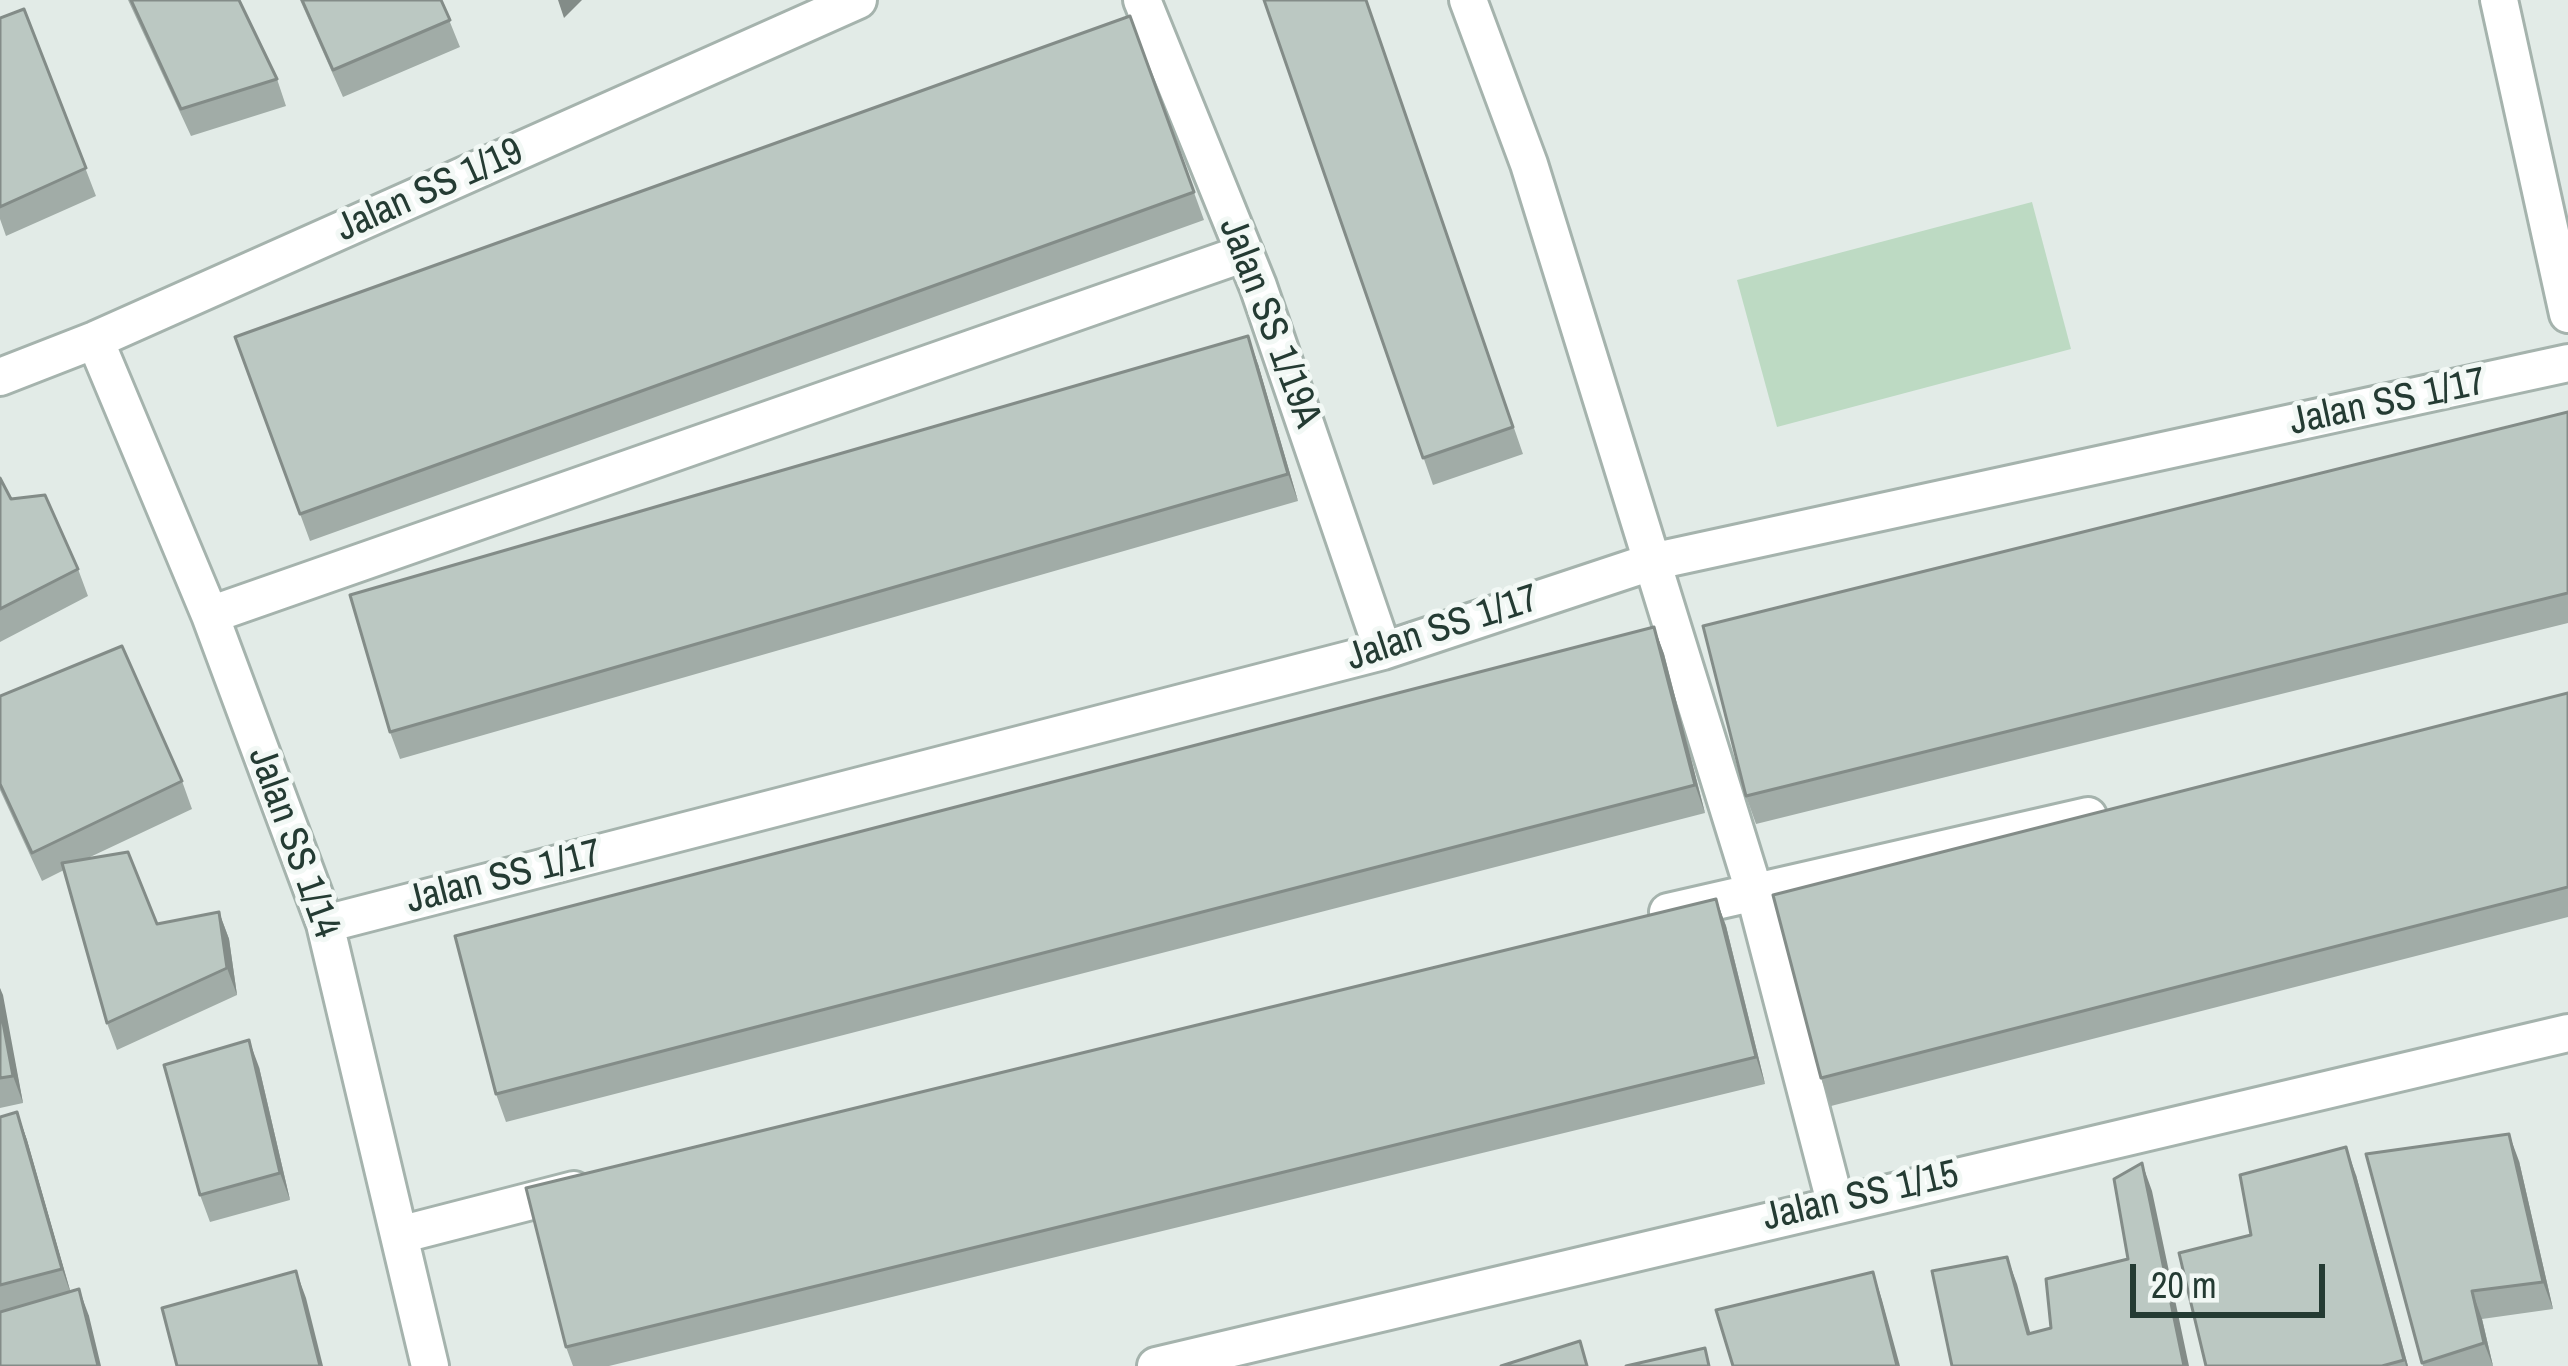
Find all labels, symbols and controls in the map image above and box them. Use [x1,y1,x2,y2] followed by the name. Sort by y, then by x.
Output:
[330,129,530,253] street label: Jalan SS 1/19
[1208,212,1330,434] street label: Jalan SS 1/19A
[2286,359,2490,447] street label: Jalan SS 1/17
[1341,576,1545,682] street label: Jalan SS 1/17
[237,741,349,945] street label: Jalan SS 1/14
[402,831,606,925] street label: Jalan SS 1/17
[1759,1152,1963,1242] street label: Jalan SS 1/15
[2136,1240,2331,1314] scale bar
[2151,1261,2217,1309] text: 20 m

